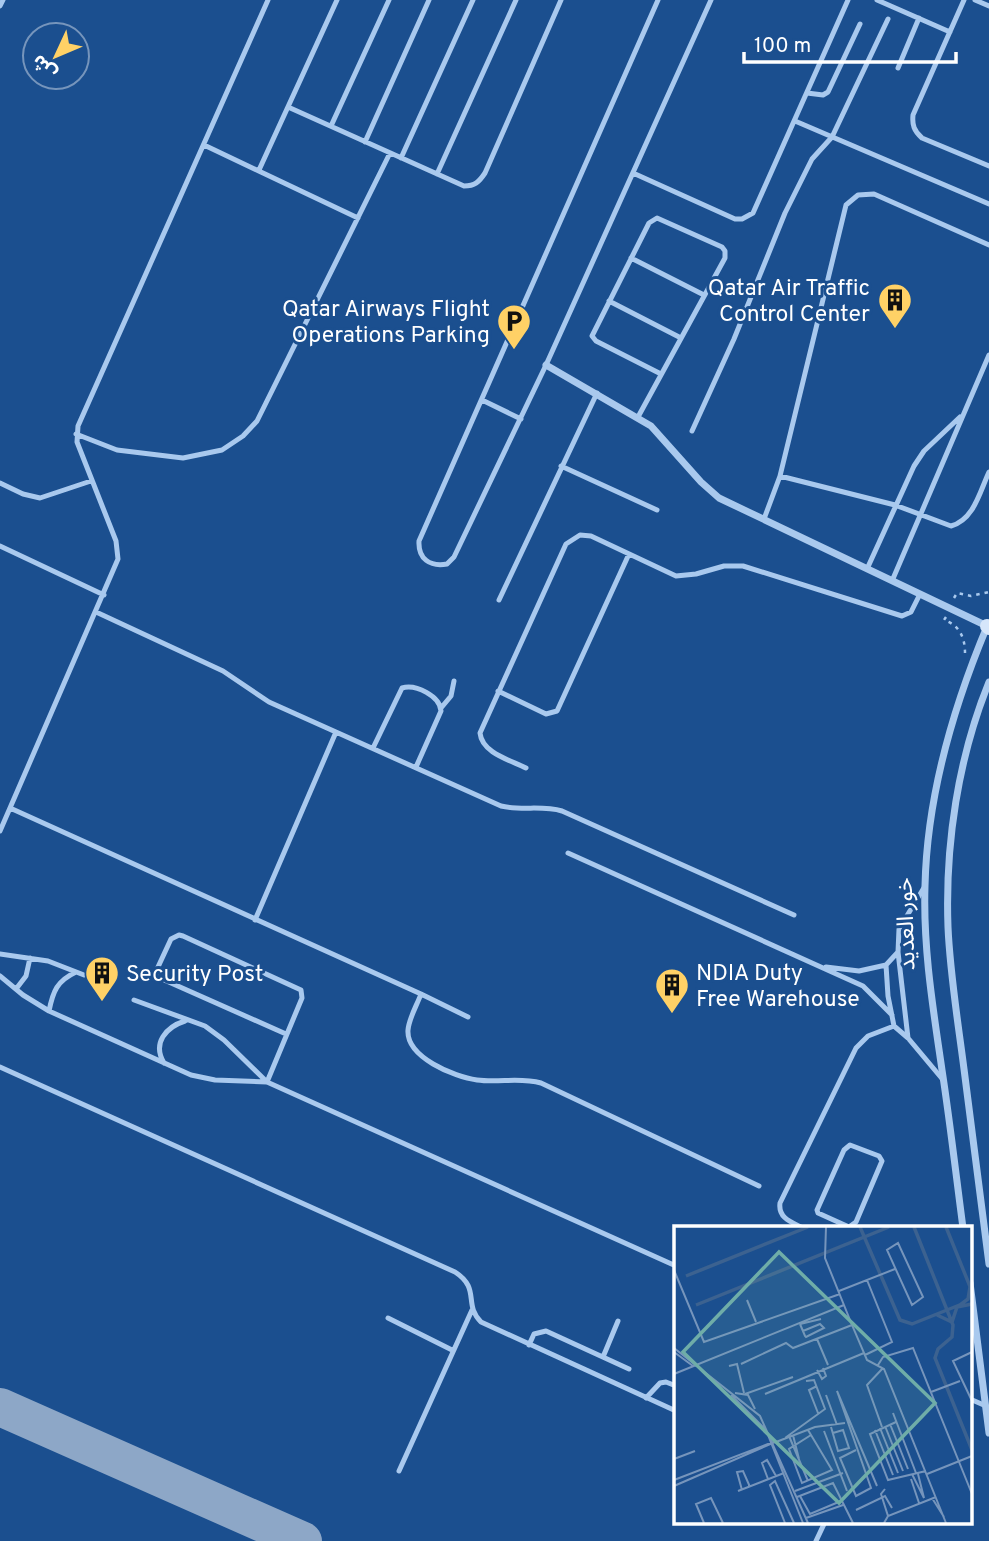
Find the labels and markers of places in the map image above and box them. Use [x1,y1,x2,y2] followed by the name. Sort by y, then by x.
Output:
[708,275,870,330] place label: Qatar Air Traffic Control Center
[876,281,914,330] building icon: Qatar Air Traffic Control Center
[282,296,490,351] place label: Qatar Airways Flight Operations Parking
[495,302,533,351] parking icon: Qatar Airways Flight Operations Parking
[83,954,121,1003] building icon: Security Post
[696,960,860,1015] place label: NDIA Duty Free Warehouse
[126,961,263,990] place label: Security Post
[653,966,691,1015] building icon: NDIA Duty Free Warehouse

